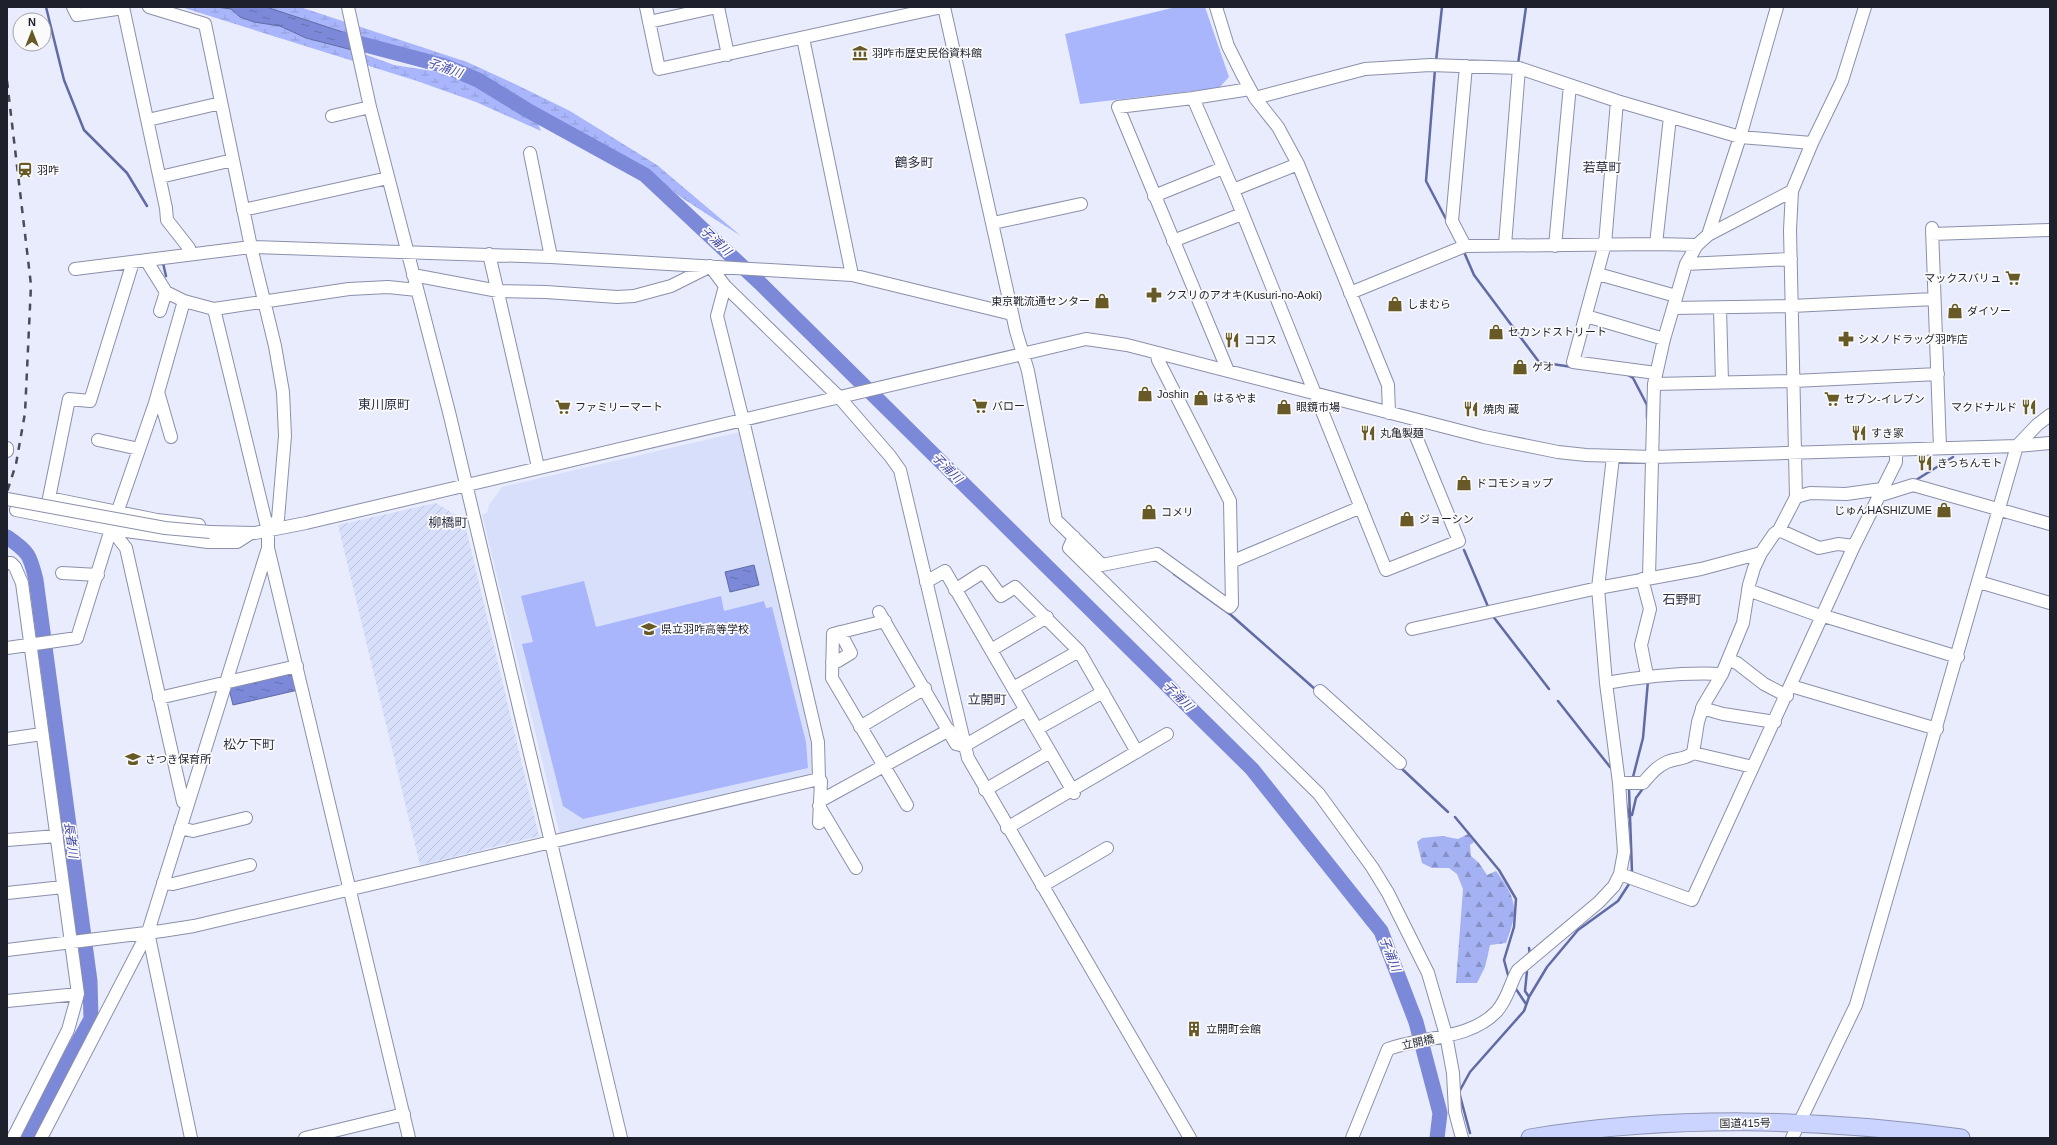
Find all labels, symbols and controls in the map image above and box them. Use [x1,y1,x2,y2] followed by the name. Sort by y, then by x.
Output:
[12,12,52,52] north arrow
[28,16,36,28] text: N
[851,44,869,62] museum icon: 羽咋市歴史民俗資料館
[872,47,982,59] place label: 羽咋市歴史民俗資料館
[426,56,466,81] water label: 子浦川
[894,155,934,170] district label: 鶴多町
[1582,160,1622,175] district label: 若草町
[16,161,34,179] station icon: 羽咋
[37,164,59,176] place label: 羽咋
[698,224,735,260] water label: 子浦川
[2004,269,2022,287] supermarket icon: マックスバリュ
[1924,272,2001,284] place label: マックスバリュ
[1145,286,1163,304] pharmacy icon: クスリのアオキ(Kusuri-no-Aoki)
[1166,289,1322,301] place label: クスリのアオキ(Kusuri-no-Aoki)
[1093,292,1111,310] shop icon: 東京靴流通センター
[991,295,1090,307] place label: 東京靴流通センター
[1386,295,1404,313] shop icon: しまむら
[1407,298,1451,310] place label: しまむら
[1946,302,1964,320] shop icon: ダイソー
[1967,305,2011,317] place label: ダイソー
[1487,323,1505,341] shop icon: セカンドストリート
[1508,326,1607,338] place label: セカンドストリート
[1837,330,1855,348] pharmacy icon: シメノドラッグ羽咋店
[1223,331,1241,349] restaurant icon: ココス
[1858,333,1968,345] place label: シメノドラッグ羽咋店
[1244,334,1277,346] place label: ココス
[1511,358,1529,376] shop icon: ゲオ
[1532,361,1554,373] place label: ゲオ
[1136,385,1154,403] shop icon: Joshin
[1157,388,1189,400] place label: Joshin
[1192,389,1210,407] shop icon: はるやま
[1823,390,1841,408] supermarket icon: セブン-イレブン
[1213,392,1257,404] place label: はるやま
[1844,393,1925,405] place label: セブン-イレブン
[358,397,410,412] district label: 東川原町
[971,397,989,415] supermarket icon: バロー
[554,398,572,416] supermarket icon: ファミリーマート
[1275,398,1293,416] shop icon: 眼鏡市場
[2020,398,2038,416] restaurant icon: マクドナルド
[992,400,1025,412] place label: バロー
[1462,400,1480,418] restaurant icon: 焼肉 蔵
[575,401,663,413] place label: ファミリーマート
[1296,401,1340,413] place label: 眼鏡市場
[1951,401,2017,413] place label: マクドナルド
[1483,403,1519,415] place label: 焼肉 蔵
[1359,424,1377,442] restaurant icon: 丸亀製麺
[1850,424,1868,442] restaurant icon: すき家
[1380,427,1424,439] place label: 丸亀製麺
[1871,427,1904,439] place label: すき家
[929,450,966,487] water label: 子浦川
[1916,454,1934,472] restaurant icon: きっちんモト
[1937,457,2003,469] place label: きっちんモト
[1455,474,1473,492] shop icon: ドコモショップ
[1476,477,1553,489] place label: ドコモショップ
[1935,501,1953,519] shop icon: じゅんHASHIZUME
[1140,503,1158,521] shop icon: コメリ
[1834,504,1932,516] place label: じゅんHASHIZUME
[1161,506,1194,518] place label: コメリ
[1398,510,1416,528] shop icon: ジョーシン
[1419,513,1474,525] place label: ジョーシン
[428,515,468,530] district label: 柳橋町
[1662,592,1702,607] district label: 石野町
[640,620,658,638] school or university icon: 県立羽咋高等学校
[661,623,749,635] place label: 県立羽咋高等学校
[1160,678,1197,715] water label: 子浦川
[967,692,1007,707] district label: 立開町
[223,737,275,752] district label: 松ケ下町
[124,750,142,768] school or university icon: さつき保育所
[145,753,212,765] place label: さつき保育所
[62,821,81,861] water label: 長者川
[1377,935,1404,975] water label: 子浦川
[1185,1020,1203,1038] building icon: 立開町会館
[1206,1023,1261,1035] place label: 立開町会館
[1401,1032,1435,1052] street label: 立開橋
[1719,1117,1771,1129] street label: 国道415号

